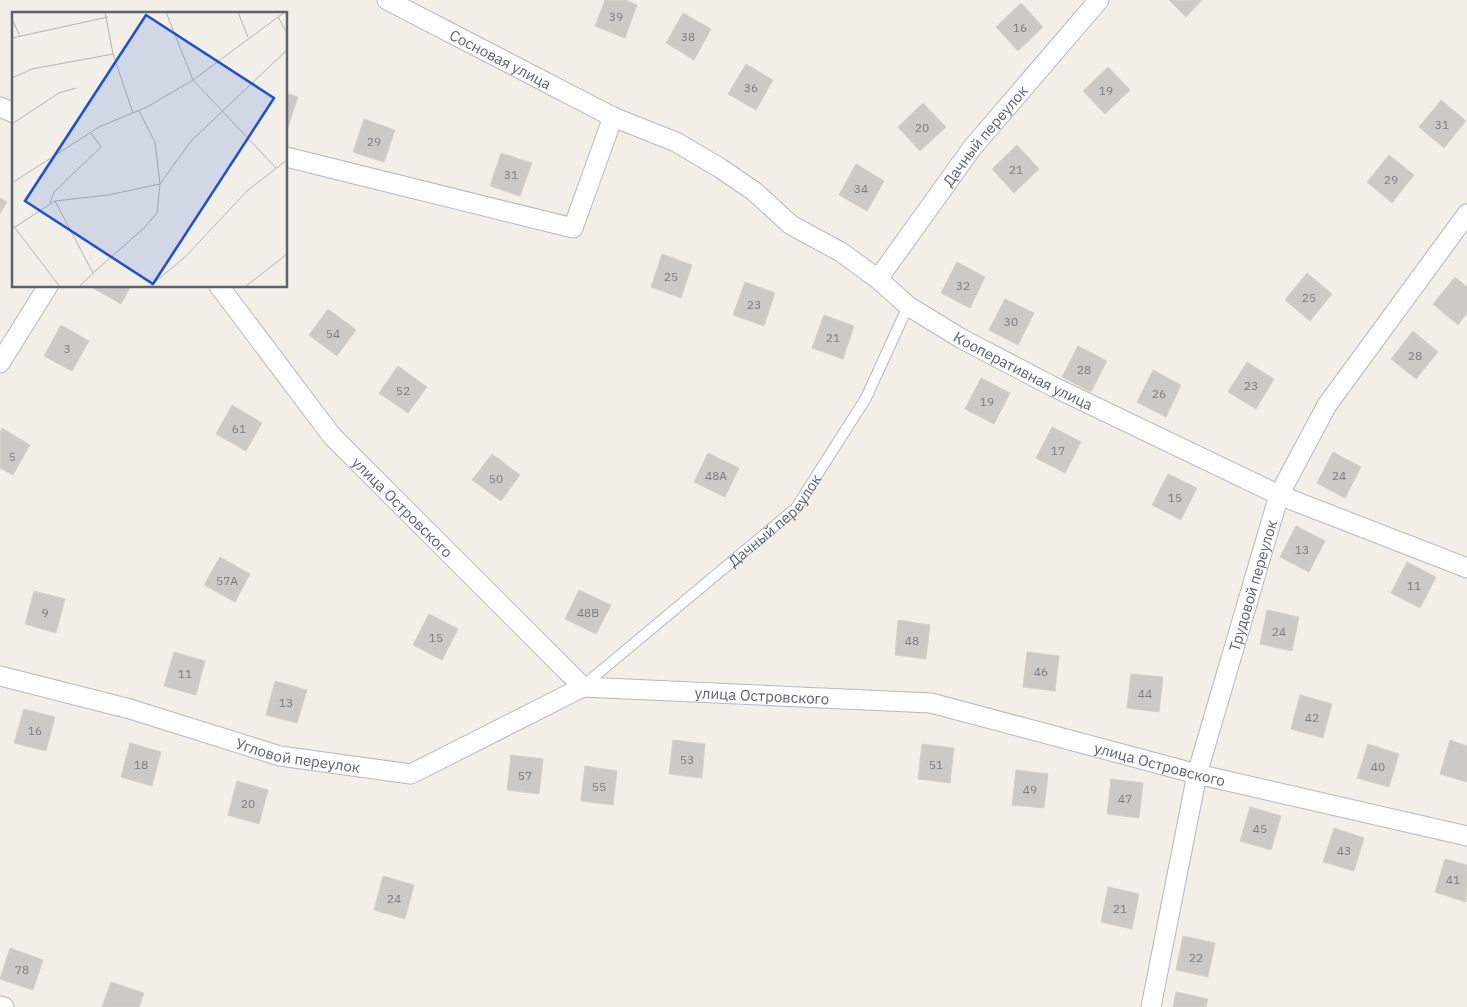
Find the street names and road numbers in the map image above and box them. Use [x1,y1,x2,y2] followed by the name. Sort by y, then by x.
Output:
[447,25,555,93] street label: Сосновая улица
[938,81,1031,190] street label: Дачный переулок
[950,327,1096,414] street label: Кооперативная улица
[349,453,457,561] street label: улица Островского
[724,470,825,570] street label: Дачный переулок
[1224,517,1281,654] street label: Трудовой переулок
[694,683,830,708] street label: улица Островского
[234,733,362,776] street label: Угловой переулок
[1092,738,1227,790] street label: улица Островского

